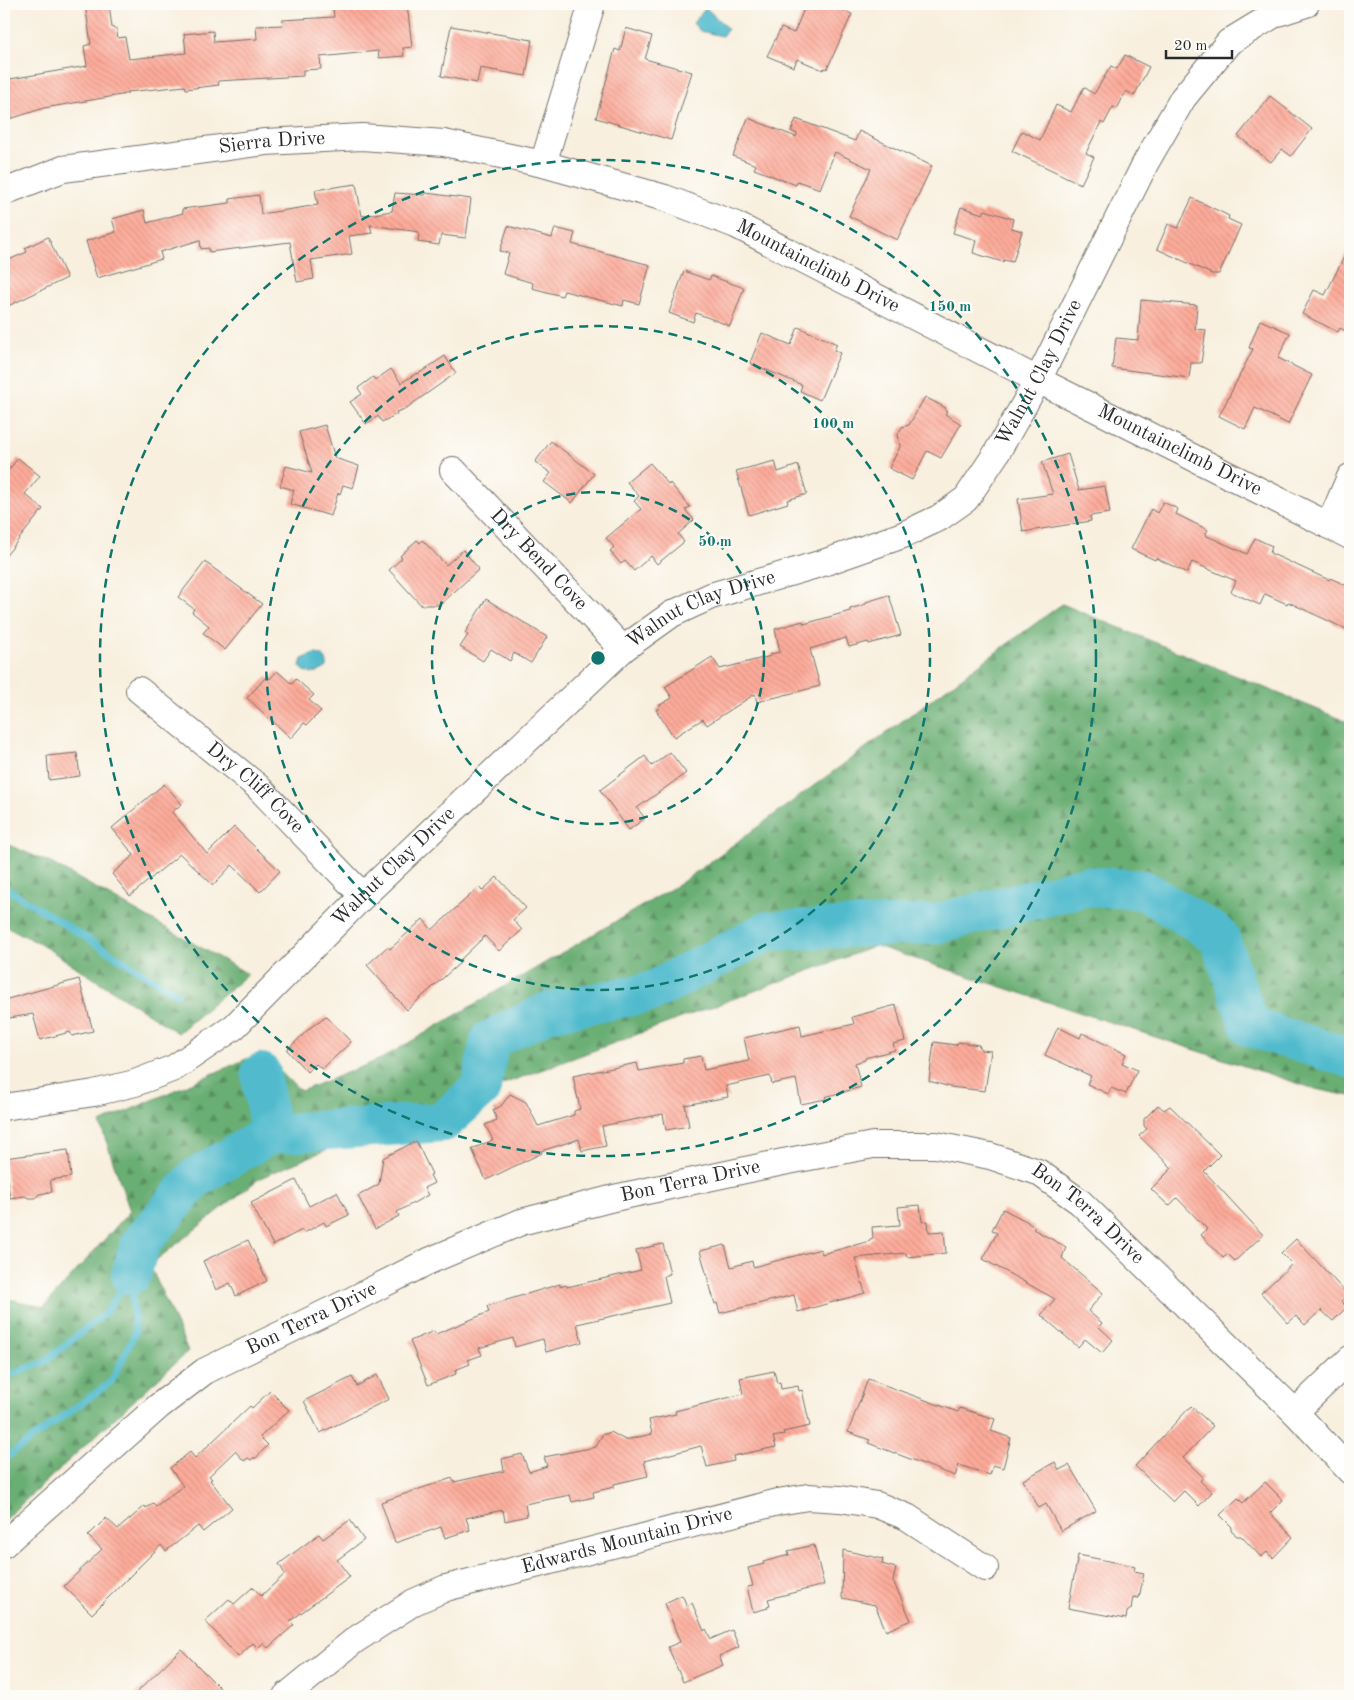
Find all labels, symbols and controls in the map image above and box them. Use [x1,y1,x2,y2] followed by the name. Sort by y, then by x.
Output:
[1166,28,1233,60] scale bar
[1174,39,1208,54] text: 20 m
[217,129,326,158] street label: Sierra Drive
[733,217,903,317] street label: Mountainclimb Drive
[993,297,1086,449] street label: Walnut Clay Drive
[929,300,971,315] text: 150 m
[1094,401,1265,500] street label: Mountainclimb Drive
[812,417,854,432] text: 100 m
[486,505,591,614] street label: Dry Bend Cove
[698,535,732,550] text: 50 m
[624,568,778,653] street label: Walnut Clay Drive
[589,649,607,667] centre of rings
[202,739,307,838] street label: Dry Cliff Cove
[329,804,459,930] street label: Walnut Clay Drive
[619,1157,762,1206] street label: Bon Terra Drive
[1027,1160,1147,1268] street label: Bon Terra Drive
[243,1279,380,1359] street label: Bon Terra Drive
[520,1504,735,1578] street label: Edwards Mountain Drive

